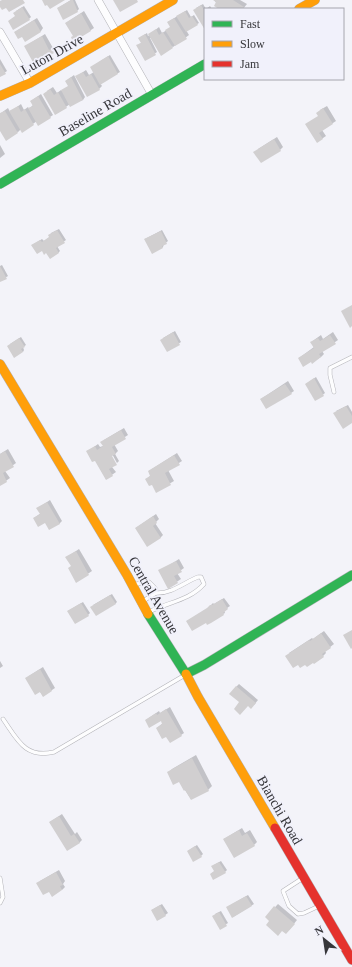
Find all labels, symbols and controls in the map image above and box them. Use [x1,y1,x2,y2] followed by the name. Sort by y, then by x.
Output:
[204,8,344,80] legend
[240,17,261,31] text: Fast
[19,31,86,78] street label: Luton Drive
[240,37,265,51] text: Slow
[240,57,260,71] text: Jam
[56,86,134,139] street label: Baseline Road
[125,554,182,636] street label: Central Avenue
[254,773,305,847] street label: Bianchi Road
[304,919,344,959] north arrow
[313,923,325,938] text: N

